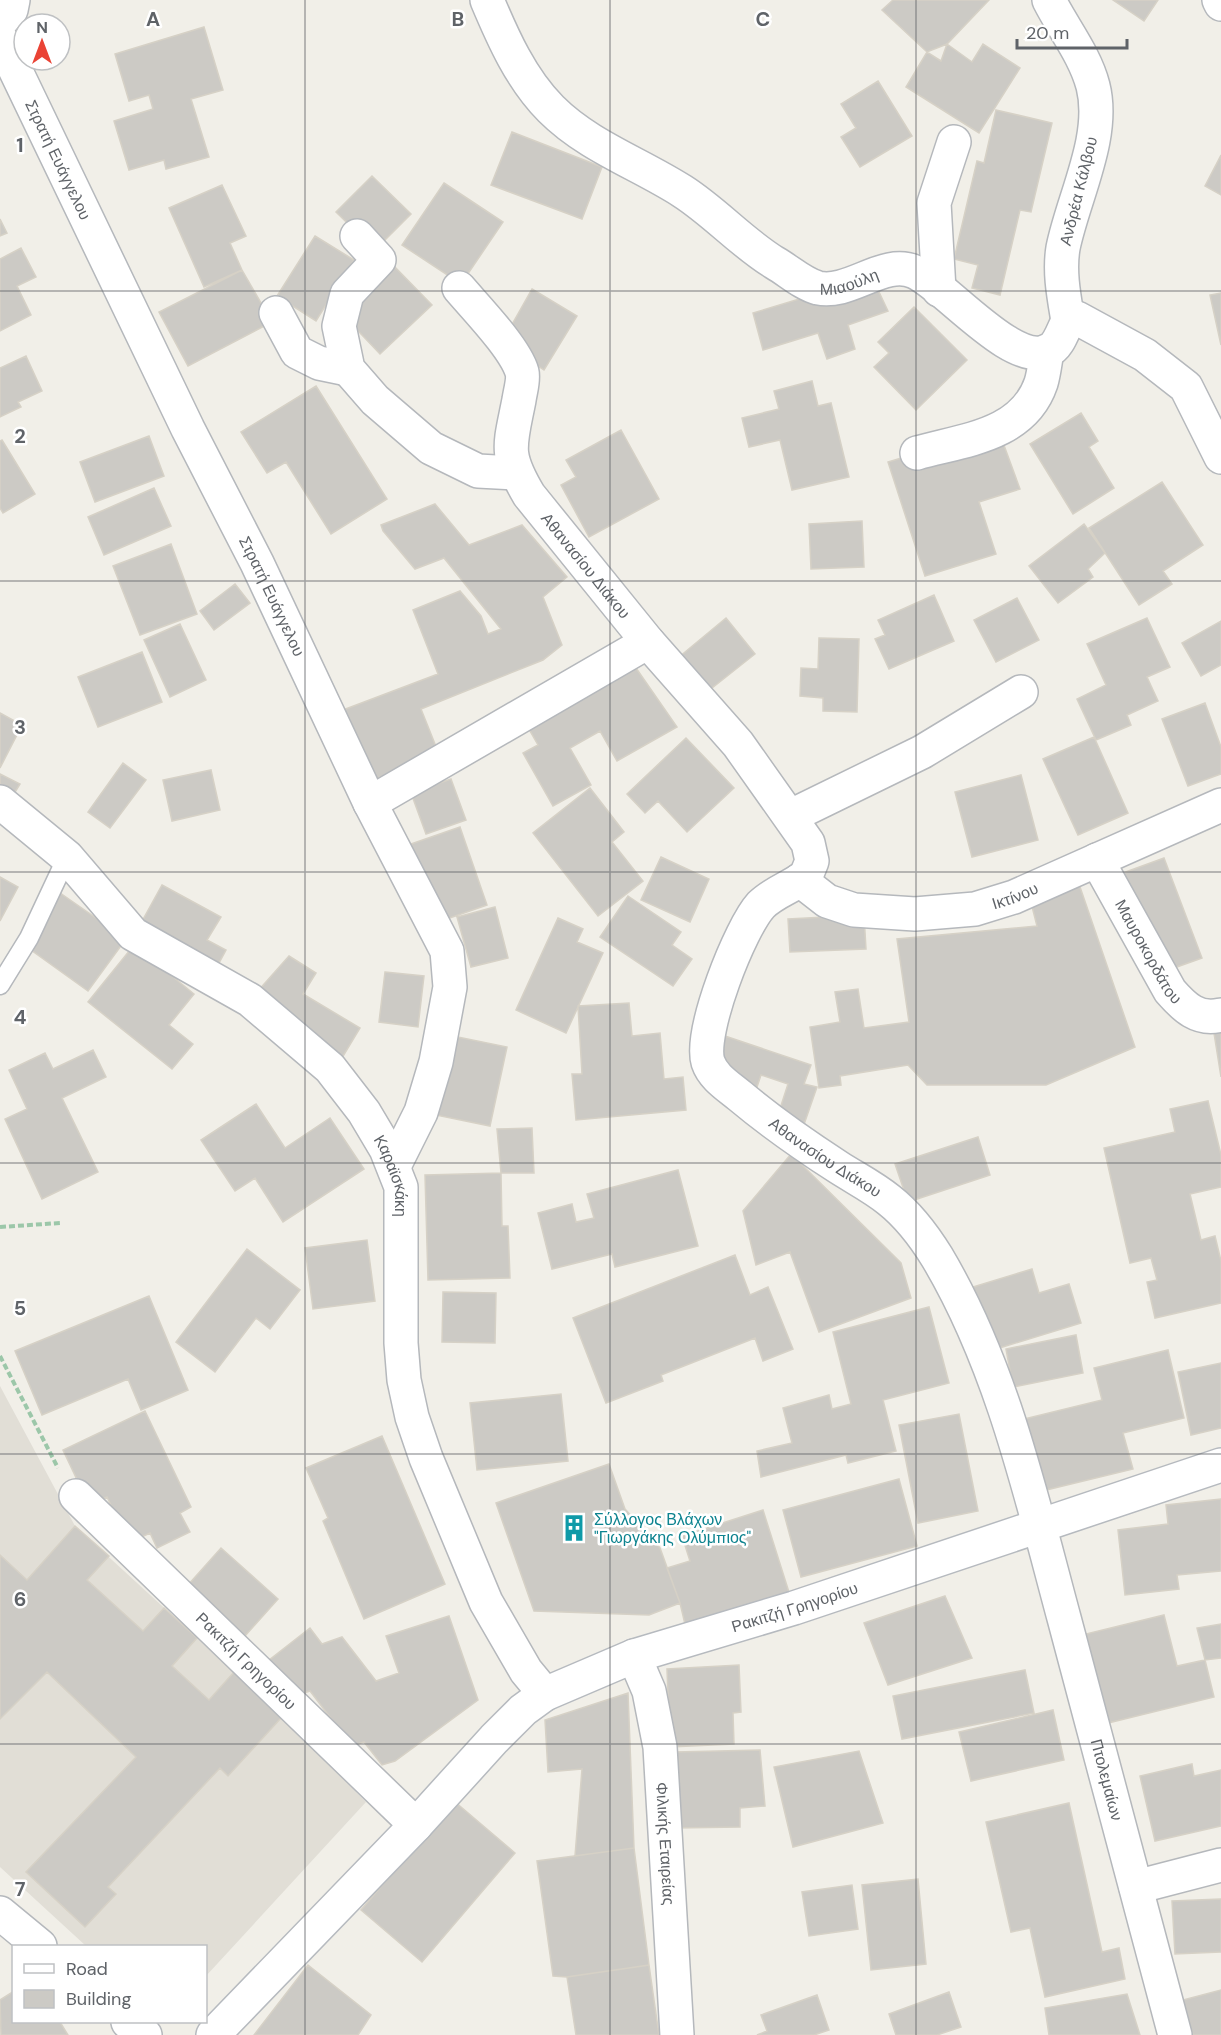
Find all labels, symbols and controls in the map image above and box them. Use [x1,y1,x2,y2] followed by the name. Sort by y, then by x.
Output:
[146,6,160,32] text: A
[452,6,464,32] text: B
[756,6,770,32] text: C
[12,12,72,72] north arrow
[1017,12,1126,50] scale bar
[36,17,48,38] text: N
[1026,21,1069,45] text: 20 m
[20,97,96,223] street label: Στρατή Ευάγγελου
[16,132,24,158] text: 1
[1055,134,1102,248] street label: Ανδρέα Κάλβου
[820,264,882,300] street label: Μιαούλη
[14,423,26,449] text: 2
[536,508,635,623] street label: Αθανασίου Διάκου
[234,533,309,660] street label: Στρατή Ευάγγελου
[14,714,26,740] text: 3
[989,878,1041,914] street label: Ικτίνου
[1110,896,1187,1009] street label: Μαυροκορδάτου
[14,1004,27,1030] text: 4
[765,1113,885,1202] street label: Αθανασίου Διάκου
[369,1131,412,1217] street label: Καραϊσκάκη
[14,1295,26,1321] text: 5
[594,1509,752,1548] place label: Σύλλογος Βλάχων "Γιωργάκης Ολύμπιος"
[559,1513,589,1543] building icon: Σύλλογος Βλάχων "Γιωργάκης Ολύμπιος"
[729,1577,861,1637] street label: Ρακιτζή Γρηγορίου
[14,1586,26,1612] text: 6
[191,1608,301,1714] street label: Ρακιτζή Γρηγορίου
[1086,1737,1128,1823] street label: Πτολεμαίων
[651,1782,679,1906] street label: Φιλικής Εταιρείας
[15,1876,26,1902] text: 7
[12,1945,207,2023] legend
[66,1957,108,1981] text: Road
[66,1987,131,2011] text: Building

